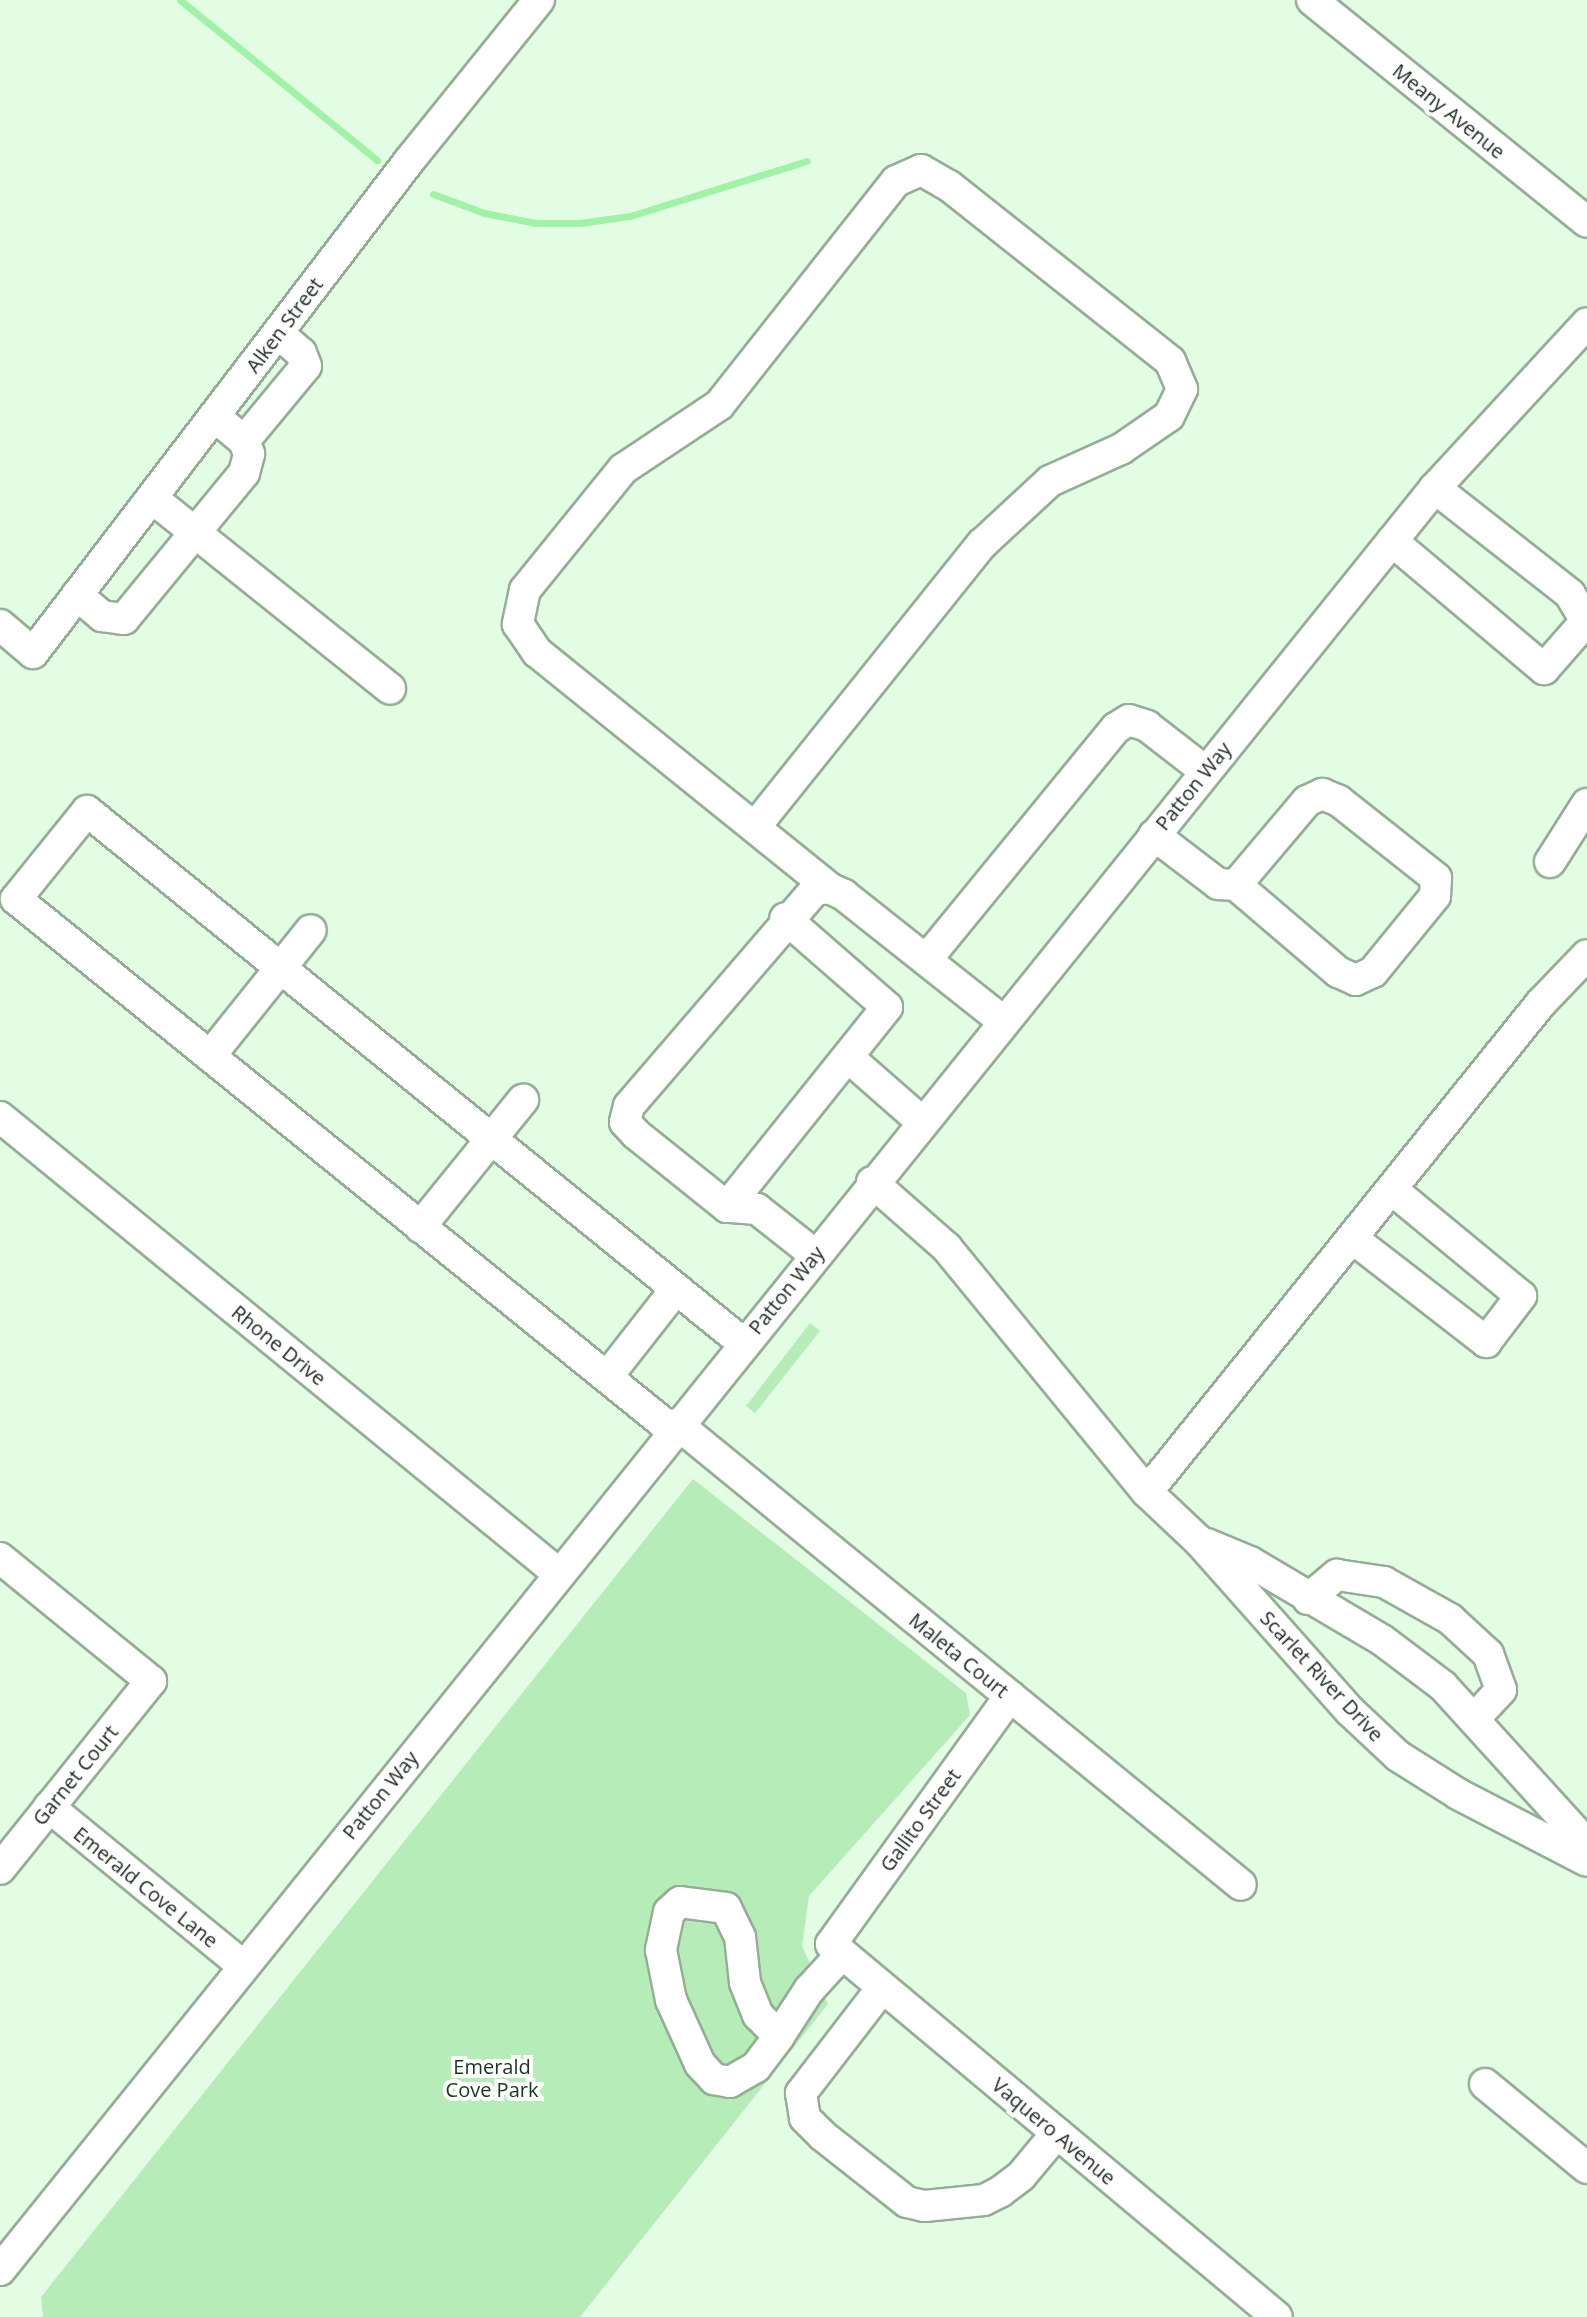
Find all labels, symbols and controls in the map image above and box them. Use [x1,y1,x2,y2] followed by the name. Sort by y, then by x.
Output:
[1388,58,1510,164] street label: Meany Avenue
[240,273,328,377] street label: Alken Street
[1150,737,1236,835] street label: Patton Way
[743,1241,829,1339] street label: Patton Way
[227,1300,331,1390] street label: Rhone Drive
[1255,1606,1389,1746] street label: Scarlet River Drive
[904,1608,1014,1702] street label: Maleta Court
[27,1720,123,1830] street label: Garnet Court
[337,1746,423,1844] street label: Patton Way
[875,1764,965,1876] street label: Gallito Street
[69,1821,223,1953] street label: Emerald Cove Lane
[446,2055,538,2102] park label: Emerald Cove Park
[987,2072,1121,2190] street label: Vaquero Avenue

